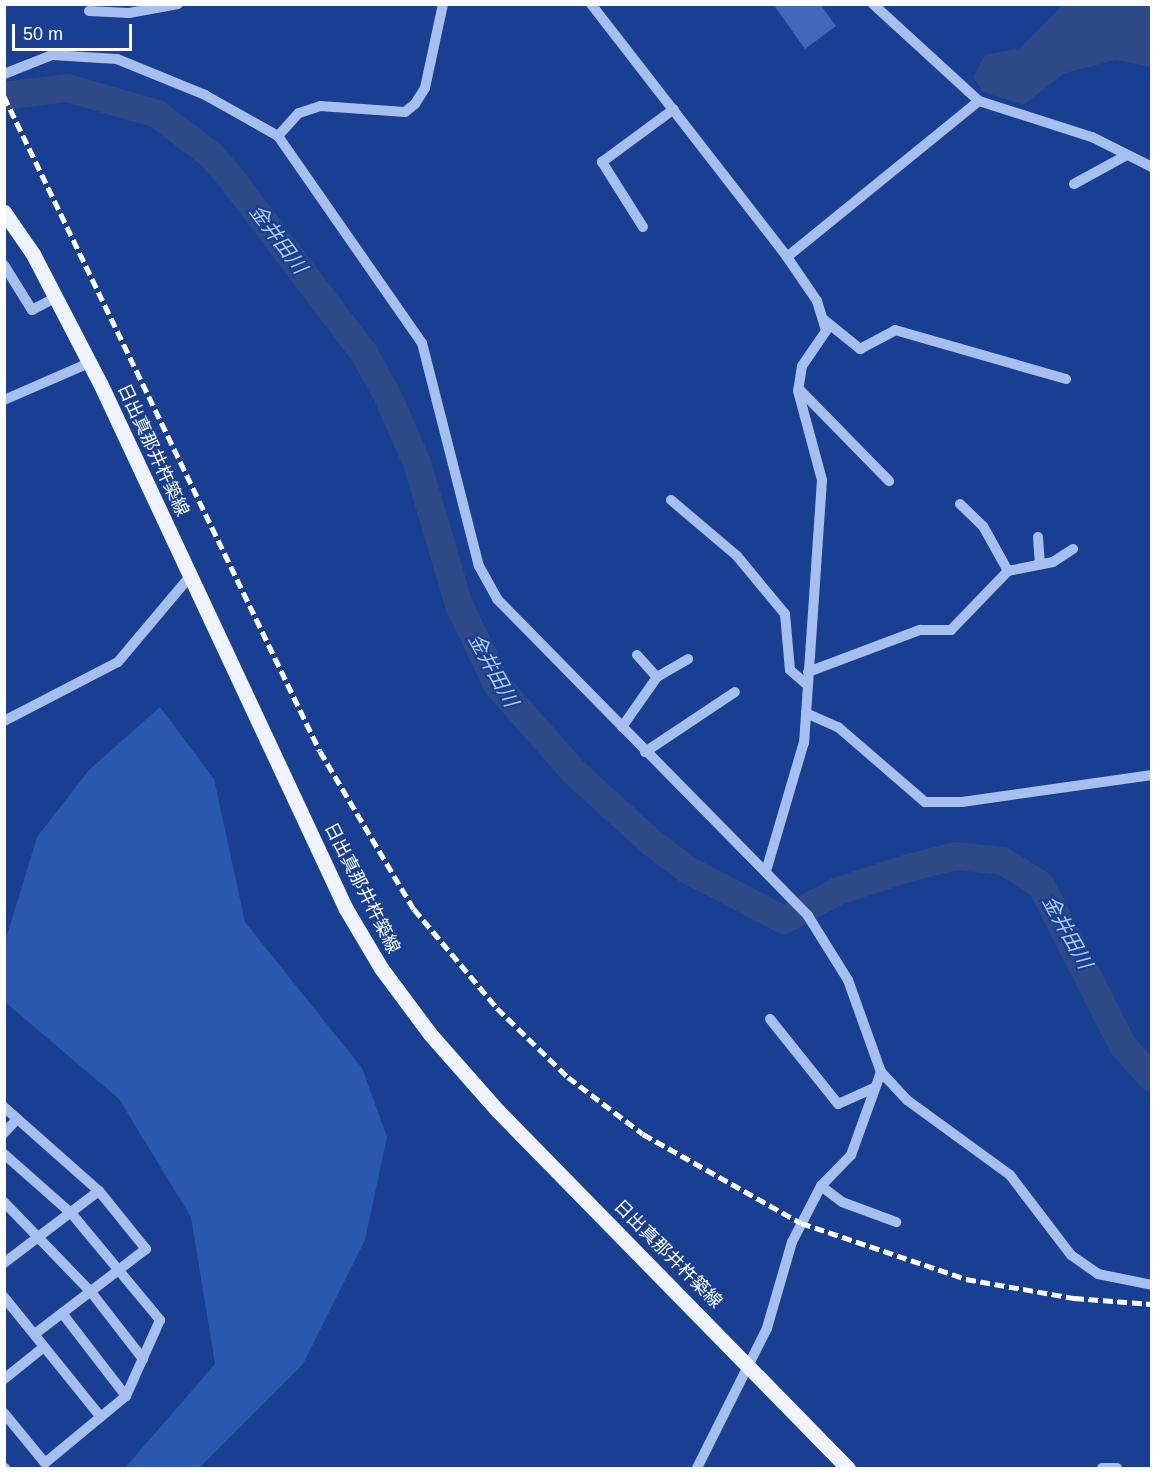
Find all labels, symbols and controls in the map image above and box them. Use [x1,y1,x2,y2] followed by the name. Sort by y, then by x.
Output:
[15,12,135,50] scale bar
[23,24,63,44] text: 50 m
[244,200,312,278] water label: 金井田川
[113,380,193,520] street label: 日出真那井杵築線
[463,629,523,711] water label: 金井田川
[320,819,404,957] street label: 日出真那井杵築線
[1037,891,1097,973] water label: 金井田川
[609,1195,727,1313] street label: 日出真那井杵築線

